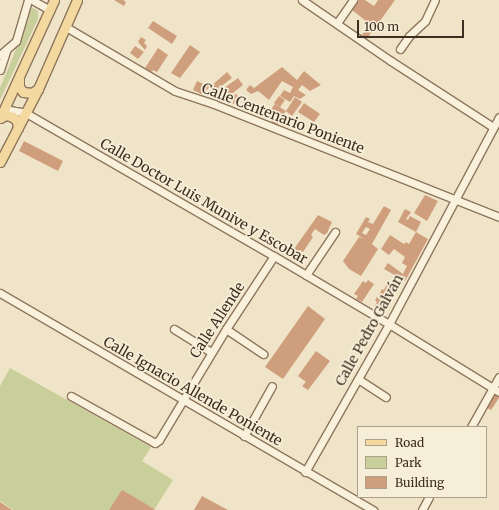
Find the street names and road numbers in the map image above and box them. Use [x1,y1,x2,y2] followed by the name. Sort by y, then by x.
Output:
[199,79,367,157] street label: Calle Centenario Poniente
[97,135,311,267] street label: Calle Doctor Luis Munive y Escobar
[331,271,407,389] street label: Calle Pedro Galván
[186,279,248,361] street label: Calle Allende
[101,333,285,449] street label: Calle Ignacio Allende Poniente

